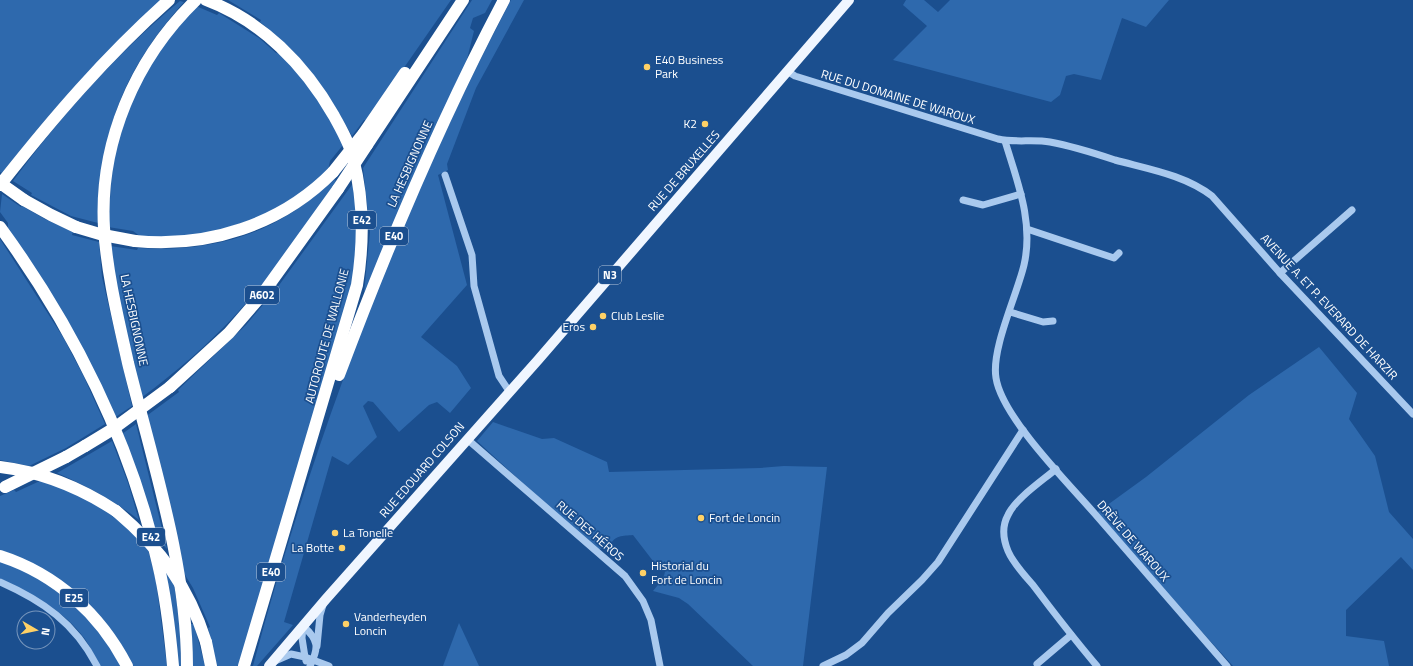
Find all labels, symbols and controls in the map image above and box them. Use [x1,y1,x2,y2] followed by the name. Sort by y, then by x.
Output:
[655,50,724,83] place label: E40 Business Park
[642,62,652,72] marker: E40 Business Park
[819,64,978,129] street label: RUE DU DOMAINE DE WAROUX
[683,114,697,133] place label: K2
[382,117,437,210] street label: LA HESBIGNONNE
[700,119,710,129] marker: K2
[643,126,724,215] street label: RUE DE BRUXELLES
[348,211,376,229] road number: E42
[380,227,408,245] road number: E40
[1256,229,1402,384] street label: AVENUE A. ET P. EVERARD DE HARZIR
[299,266,354,405] street label: AUTOROUTE DE WALLONIE
[599,266,621,284] road number: N3
[115,272,154,368] street label: LA HESBIGNONNE
[245,286,279,304] road number: A602
[611,306,664,325] place label: Club Leslie
[598,311,608,321] marker: Club Leslie
[562,317,585,336] place label: Eros
[588,322,598,332] marker: Eros
[374,417,469,522] street label: RUE EDOUARD COLSON
[552,496,628,565] street label: RUE DES HÉROS
[1093,496,1174,586] street label: DRÈVE DE WAROUX
[709,508,780,527] place label: Fort de Loncin
[696,513,706,523] marker: Fort de Loncin
[343,523,393,542] place label: La Tonelle
[137,528,165,546] road number: E42
[330,528,340,538] marker: La Tonelle
[291,538,334,557] place label: La Botte
[337,543,347,553] marker: La Botte
[651,556,722,589] place label: Historial du Fort de Loncin
[257,563,285,581] road number: E40
[638,568,648,578] marker: Historial du Fort de Loncin
[60,589,88,607] road number: E25
[354,607,427,640] place label: Vanderheyden Loncin
[16,610,56,650] north arrow
[341,619,351,629] marker: Vanderheyden Loncin
[37,627,54,637] text: N

